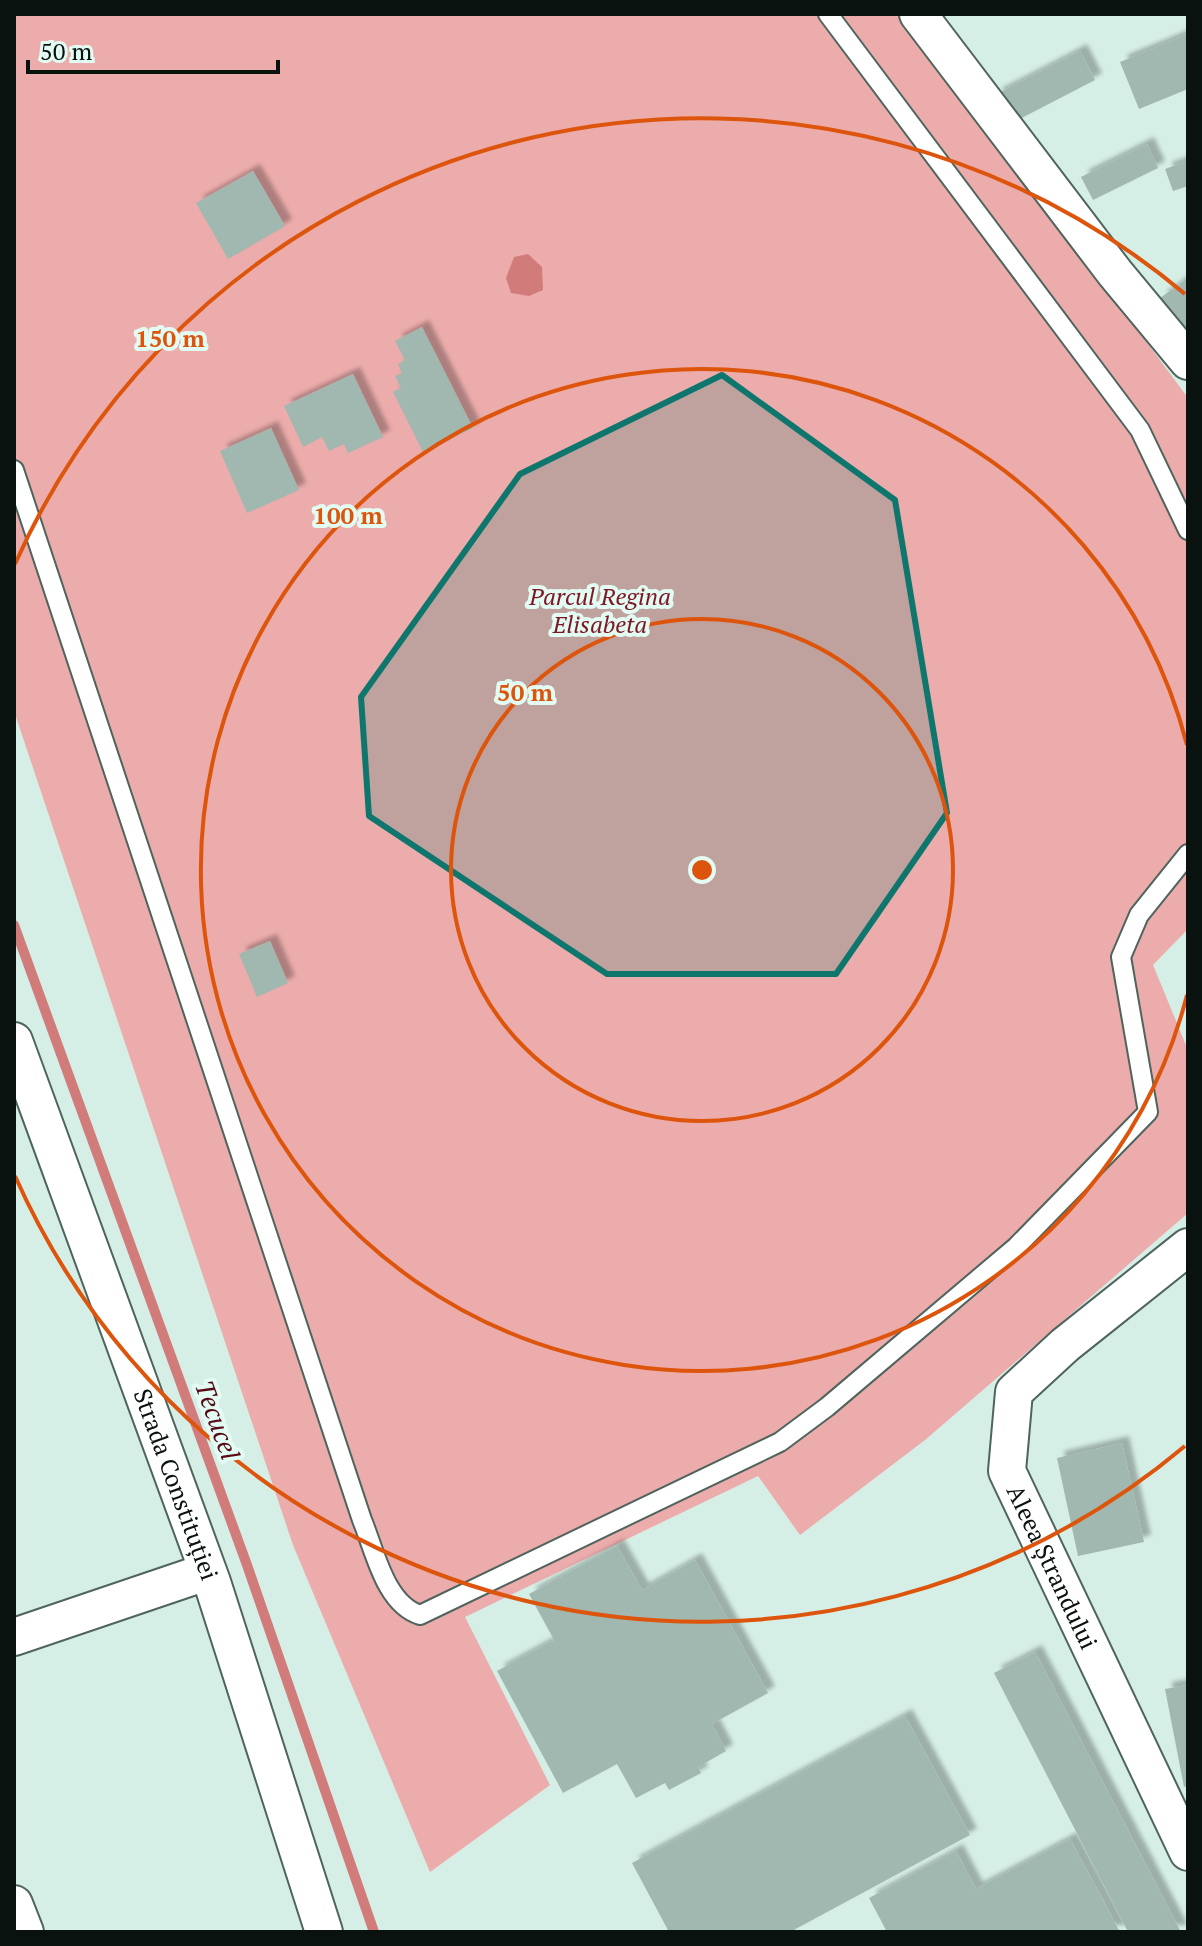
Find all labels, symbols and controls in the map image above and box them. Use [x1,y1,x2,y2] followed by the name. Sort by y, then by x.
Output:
[28,24,278,74] scale bar
[40,35,92,67] text: 50 m
[135,322,205,354] text: 150 m
[313,499,383,531] text: 100 m
[528,580,671,640] park label: Parcul Regina Elisabeta
[497,676,553,708] text: 50 m
[688,856,716,884] centre of rings
[188,1376,248,1465] water label: Tecucel
[127,1384,226,1584] street label: Strada Constituției
[1000,1479,1105,1654] street label: Aleea Ștrandului

